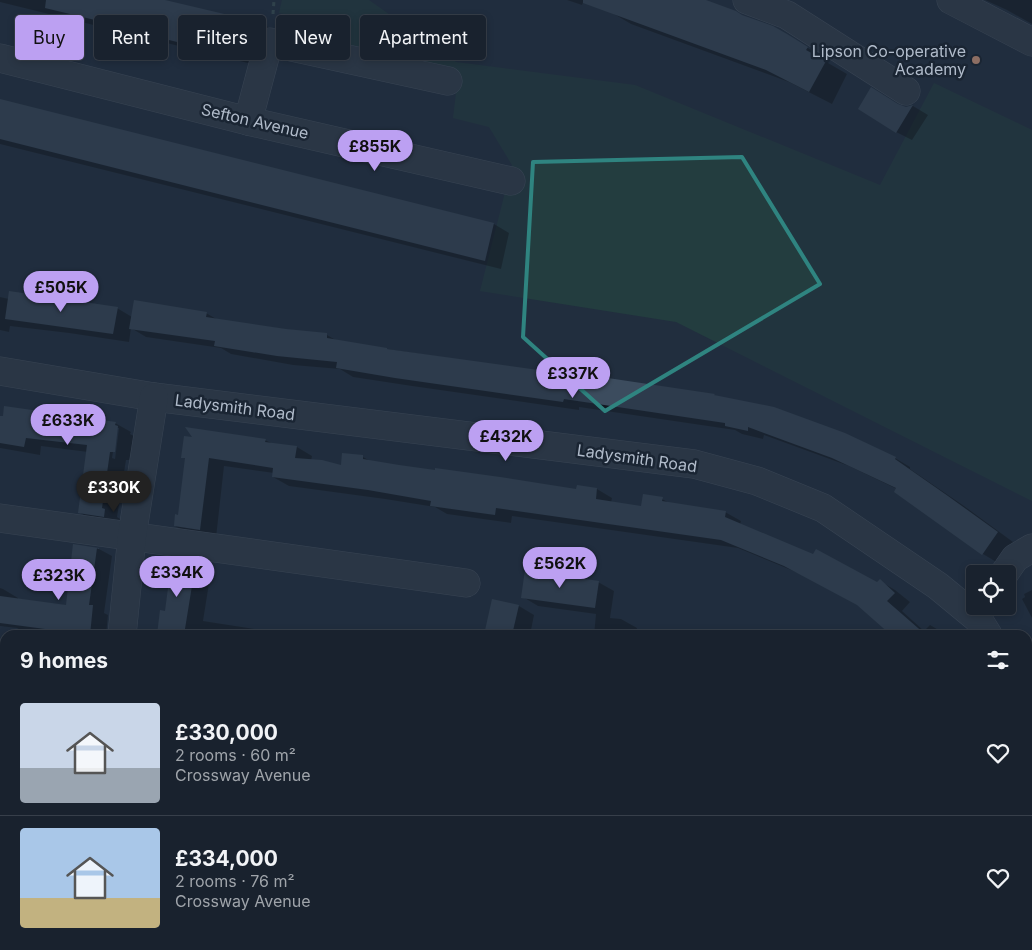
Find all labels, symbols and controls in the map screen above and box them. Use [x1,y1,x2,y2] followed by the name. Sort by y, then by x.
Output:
[15,15,84,60] chip: Buy
[94,15,168,60] chip: Rent
[178,15,266,60] chip: Filters
[276,15,350,60] chip: New
[360,15,486,60] chip: Apartment
[812,41,966,79] place label: Lipson Co-operative Academy
[970,54,982,66] marker: Lipson Co-operative Academy
[199,99,311,143] street label: Sefton Avenue
[340,130,410,172] pin: £855K
[349,136,401,156] text: £855K
[26,270,96,313] pin: £505K
[35,277,87,297] text: £505K
[538,356,608,399] pin: £337K
[547,363,599,383] text: £337K
[174,390,296,424] street label: Ladysmith Road
[33,404,103,446] pin: £633K
[42,410,94,430] text: £633K
[471,420,541,462] pin: £432K
[480,426,532,446] text: £432K
[576,440,698,476] street label: Ladysmith Road
[79,470,149,513] pin: £330K
[87,477,141,497] text: £330K
[525,546,595,589] pin: £562K
[534,553,586,573] text: £562K
[142,556,212,598] pin: £334K
[24,558,94,601] pin: £323K
[150,562,204,582] text: £334K
[33,565,85,585] text: £323K
[966,565,1016,615] map controls
[966,565,1016,615] button: locate
[984,646,1012,674] icon: filters
[20,648,108,673] text: 9 homes
[175,720,278,745] text: £330,000
[60,723,120,783] icon: home
[984,739,1012,767] icon: heart
[175,745,296,765] text: 2 rooms · 60 m²
[175,765,310,785] text: Crossway Avenue
[175,846,278,871] text: £334,000
[60,848,120,908] icon: home
[984,864,1012,892] icon: heart
[175,871,295,891] text: 2 rooms · 76 m²
[175,891,310,911] text: Crossway Avenue

